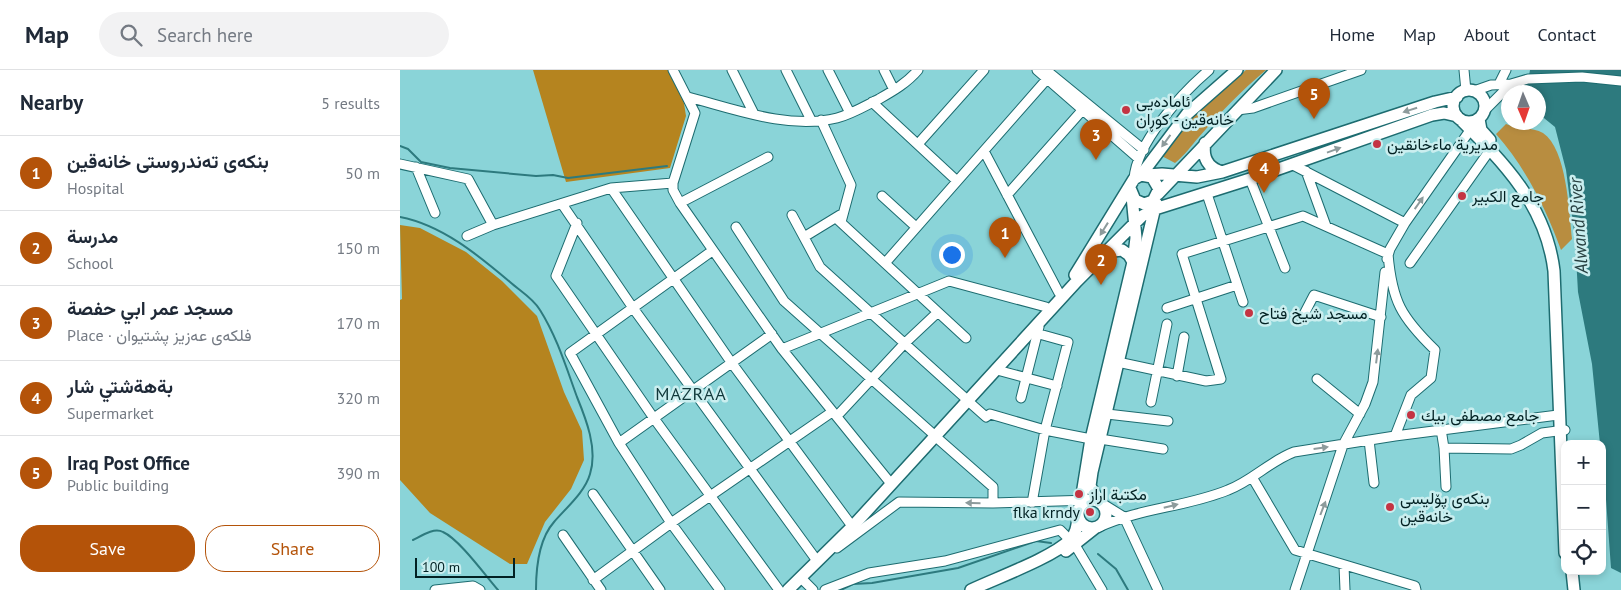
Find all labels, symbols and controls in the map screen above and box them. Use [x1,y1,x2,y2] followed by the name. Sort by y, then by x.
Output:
[99,12,449,57] search box
[25,19,69,50] text: Map
[117,21,145,49] icon: search
[157,23,253,47] text: Search here
[1329,23,1375,46] text: Home
[1403,23,1436,46] text: Map
[1464,23,1510,46] text: About
[1538,23,1596,46] text: Contact
[1298,78,1330,119] pin: 5
[1501,85,1546,130] north arrow
[20,89,83,116] text: Nearby
[1136,91,1234,132] place label: ئامادەیی خانەقین - کوڕان
[321,93,380,113] text: 5 results
[1120,104,1132,116] marker: ئامادەیی خانەقین - کوڕان
[1402,106,1417,114] one-way arrow
[1080,119,1112,160] pin: 3
[1161,134,1171,148] one-way arrow
[1387,134,1498,155] place label: مديرية ماءخانقين
[1371,138,1383,150] marker: مديرية ماءخانقين
[1327,146,1342,154] one-way arrow
[67,149,269,173] text: بنکەی تەندروستی خانەقین
[1248,152,1280,193] pin: 4
[31,163,41,183] text: 1
[345,163,380,183] text: 50 m
[1563,176,1593,276] water label: Alwand River
[67,178,124,198] text: Hospital
[1471,186,1544,208] place label: جامع الكبير
[1456,190,1468,202] marker: جامع الكبير
[1414,196,1424,210] one-way arrow
[989,217,1021,258] pin: 1
[1100,223,1109,236] one-way arrow
[67,224,118,248] text: مدرسة
[31,238,41,258] text: 2
[337,238,380,258] text: 150 m
[939,242,965,268] your location
[1085,244,1117,285] pin: 2
[67,253,113,273] text: School
[67,296,233,320] text: مسجد عمر ابي حفصة
[1259,303,1368,325] place label: مسجد شيخ فتاح
[1243,307,1255,319] marker: مسجد شيخ فتاح
[31,313,41,333] text: 3
[337,313,380,333] text: 170 m
[67,325,251,345] text: Place · فلکەی عەزیز پشتیوان
[1373,348,1381,364] one-way arrow
[67,374,173,398] text: بةهةشتي شار
[655,382,727,405] district label: MAZRAA
[31,388,41,408] text: 4
[337,388,380,408] text: 320 m
[67,403,154,423] text: Supermarket
[1421,405,1539,427] place label: جامع مصطفى بيك
[1405,409,1417,421] marker: جامع مصطفى بيك
[1561,440,1606,575] map controls
[1561,440,1606,485] button: +
[1313,443,1329,451] one-way arrow
[67,451,190,475] text: Iraq Post Office
[31,463,41,483] text: 5
[337,463,380,483] text: 390 m
[67,475,169,495] text: Public building
[1088,484,1147,505] place label: مكتبة اراز
[1561,485,1606,530] button: −
[1073,488,1085,500] marker: مكتبة اراز
[1400,488,1489,527] place label: بنکەی پۆلیسی خانەقین
[964,499,980,507] one-way arrow
[1319,500,1327,515] one-way arrow
[1384,501,1396,513] marker: بنکەی پۆلیسی خانەقین
[1013,502,1081,522] place label: flka krndy
[1164,502,1179,510] one-way arrow
[1084,506,1096,518] marker: flka krndy
[20,525,195,572] button: Save
[205,525,380,572] button: Share
[1561,530,1606,575] button: locate
[415,555,515,578] scale bar
[422,558,460,576] text: 100 m

